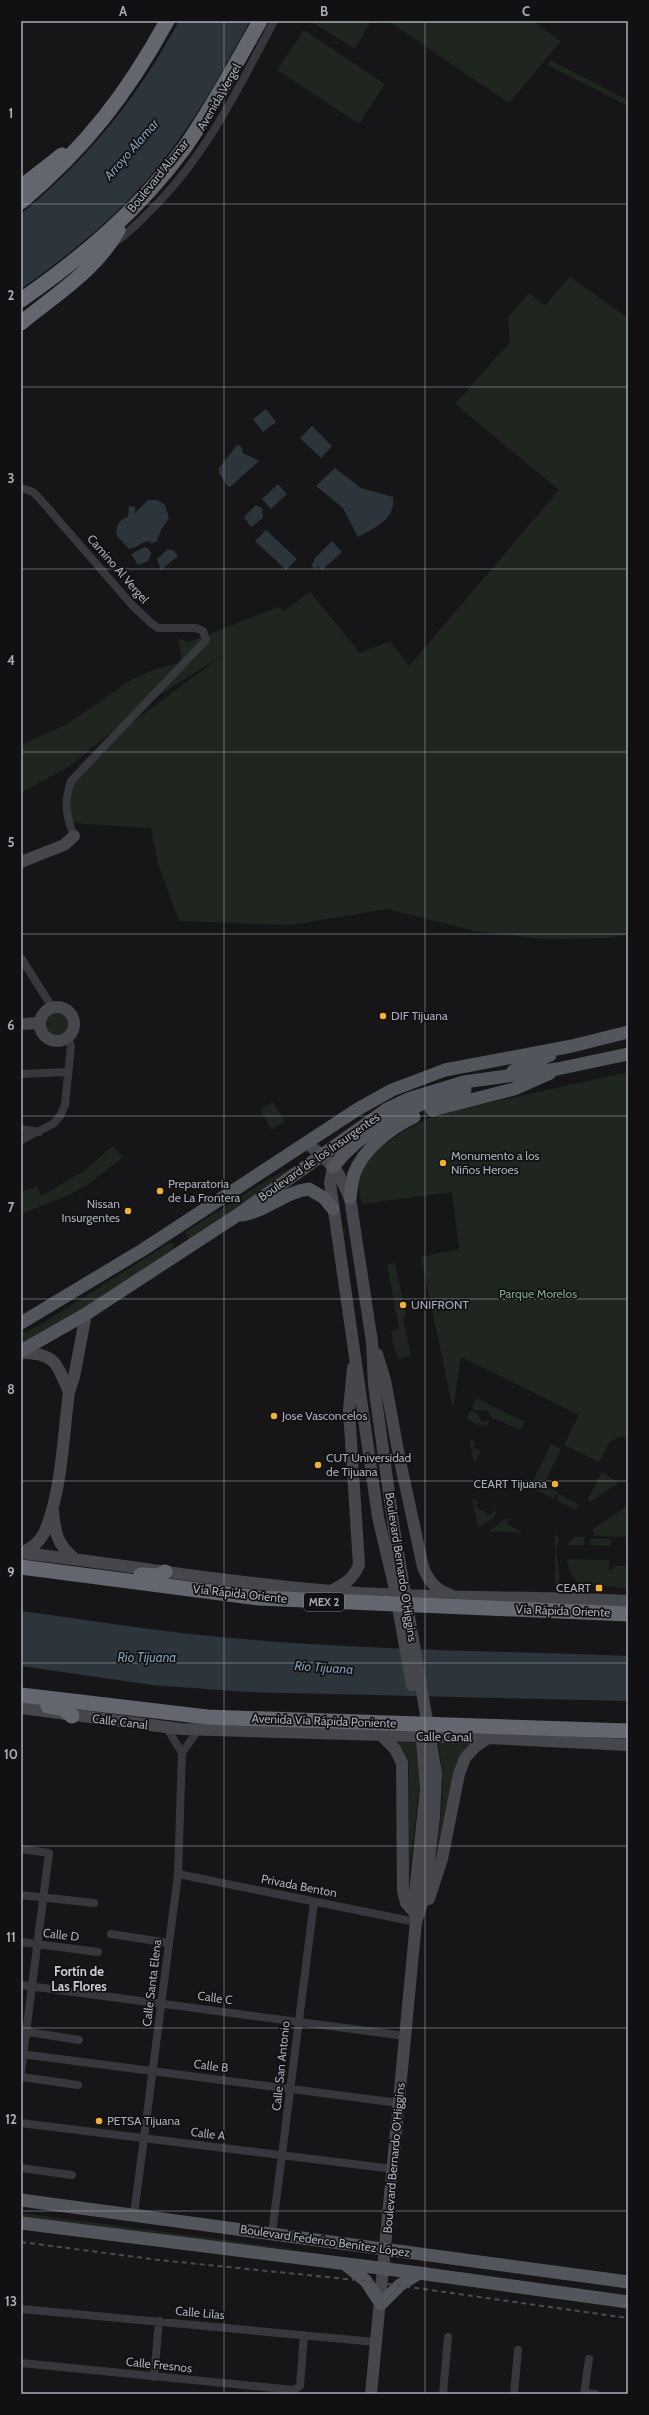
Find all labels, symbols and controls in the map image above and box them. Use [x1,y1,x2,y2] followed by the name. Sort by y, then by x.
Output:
[119,3,128,19] text: A
[320,3,328,19] text: B
[522,3,530,19] text: C
[193,61,244,133] street label: Avenida Vergel
[9,105,13,121] text: 1
[99,114,163,184] water label: Arroyo Alamar
[124,136,192,215] street label: Boulevard Alamar
[8,287,15,303] text: 2
[7,470,15,486] text: 3
[84,531,153,606] street label: Camino Al Vergel
[7,652,15,668] text: 4
[8,834,15,850] text: 5
[391,1008,448,1023] place label: DIF Tijuana
[378,1011,388,1021] marker: DIF Tijuana
[7,1017,15,1033] text: 6
[255,1109,382,1204] street label: Boulevard de los Insurgentes
[451,1148,540,1177] place label: Monumento a los Niños Heroes
[438,1158,448,1168] marker: Monumento a los Niños Heroes
[168,1176,240,1205] place label: Preparatoria de La Frontera
[155,1186,165,1196] marker: Preparatoria de La Frontera
[62,1196,120,1225] place label: Nissan Insurgentes
[8,1199,15,1215] text: 7
[123,1206,133,1216] marker: Nissan Insurgentes
[499,1286,577,1301] park label: Parque Morelos
[411,1297,469,1312] place label: UNIFRONT
[398,1300,408,1310] marker: UNIFRONT
[7,1381,15,1397] text: 8
[281,1408,367,1423] place label: Jose Vasconcelos
[269,1411,279,1421] marker: Jose Vasconcelos
[326,1450,411,1479] place label: CUT Universidad de Tijuana
[313,1460,323,1470] marker: CUT Universidad de Tijuana
[473,1476,547,1491] place label: CEART Tijuana
[550,1479,560,1489] marker: CEART Tijuana
[382,1491,421,1643] street label: Boulevard Bernardo O'Higgins
[7,1564,15,1580] text: 9
[556,1580,592,1595] place label: CEART
[192,1581,288,1606] street label: Vía Rápida Oriente
[594,1583,604,1593] marker: CEART
[304,1593,344,1611] road number: MEX 2
[516,1601,611,1620] street label: Vía Rápida Oriente
[118,1649,176,1666] water label: Rio Tijuana
[294,1657,354,1678] water label: Río Tijuana
[251,1710,397,1731] street label: Avenida Vía Rápida Poniente
[91,1711,149,1732] street label: Calle Canal
[416,1729,472,1744] street label: Calle Canal
[4,1746,18,1762] text: 10
[260,1871,339,1900] street label: Privada Benton
[42,1925,80,1944] street label: Calle D
[6,1929,16,1945] text: 11
[139,1938,164,2027] street label: Calle Santa Elena
[51,1963,107,1994] district label: Fortín de Las Flores
[197,1988,233,2007] street label: Calle C
[268,2020,293,2112] street label: Calle San Antonio
[193,2056,229,2075] street label: Calle B
[379,2082,408,2234] street label: Boulevard Bernardo O'Higgins
[5,2111,17,2127] text: 12
[107,2113,180,2128] place label: PETSA Tijuana
[94,2116,104,2126] marker: PETSA Tijuana
[190,2124,227,2143] street label: Calle A
[239,2221,411,2260] street label: Boulevard Federico Benítez López
[5,2293,17,2309] text: 13
[175,2303,225,2322] street label: Calle Lilas
[125,2354,193,2375] street label: Calle Fresnos

